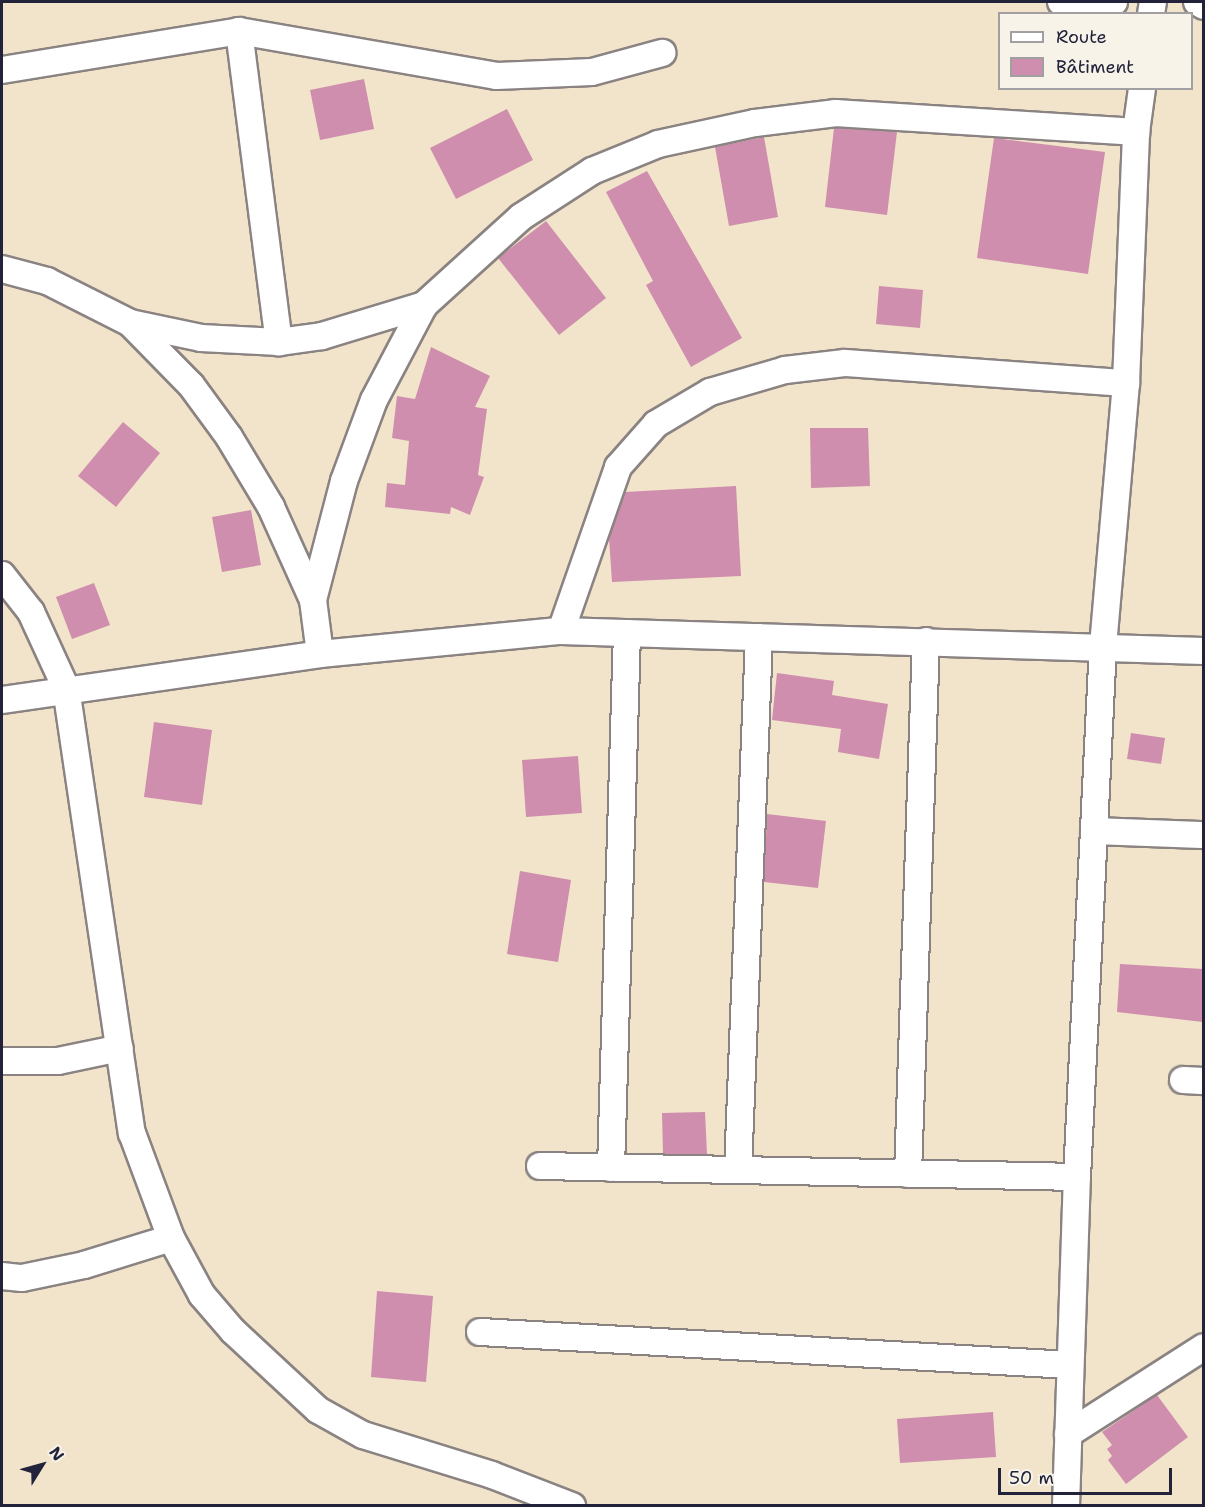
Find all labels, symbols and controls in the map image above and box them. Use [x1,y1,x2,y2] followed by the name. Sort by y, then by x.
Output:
[998,12,1193,90] legend
[1056,25,1107,49] text: Route
[1056,55,1134,79] text: Bâtiment
[12,1435,72,1495] north arrow
[45,1442,69,1465] text: N
[1001,1456,1175,1494] scale bar
[1009,1466,1054,1490] text: 50 m

